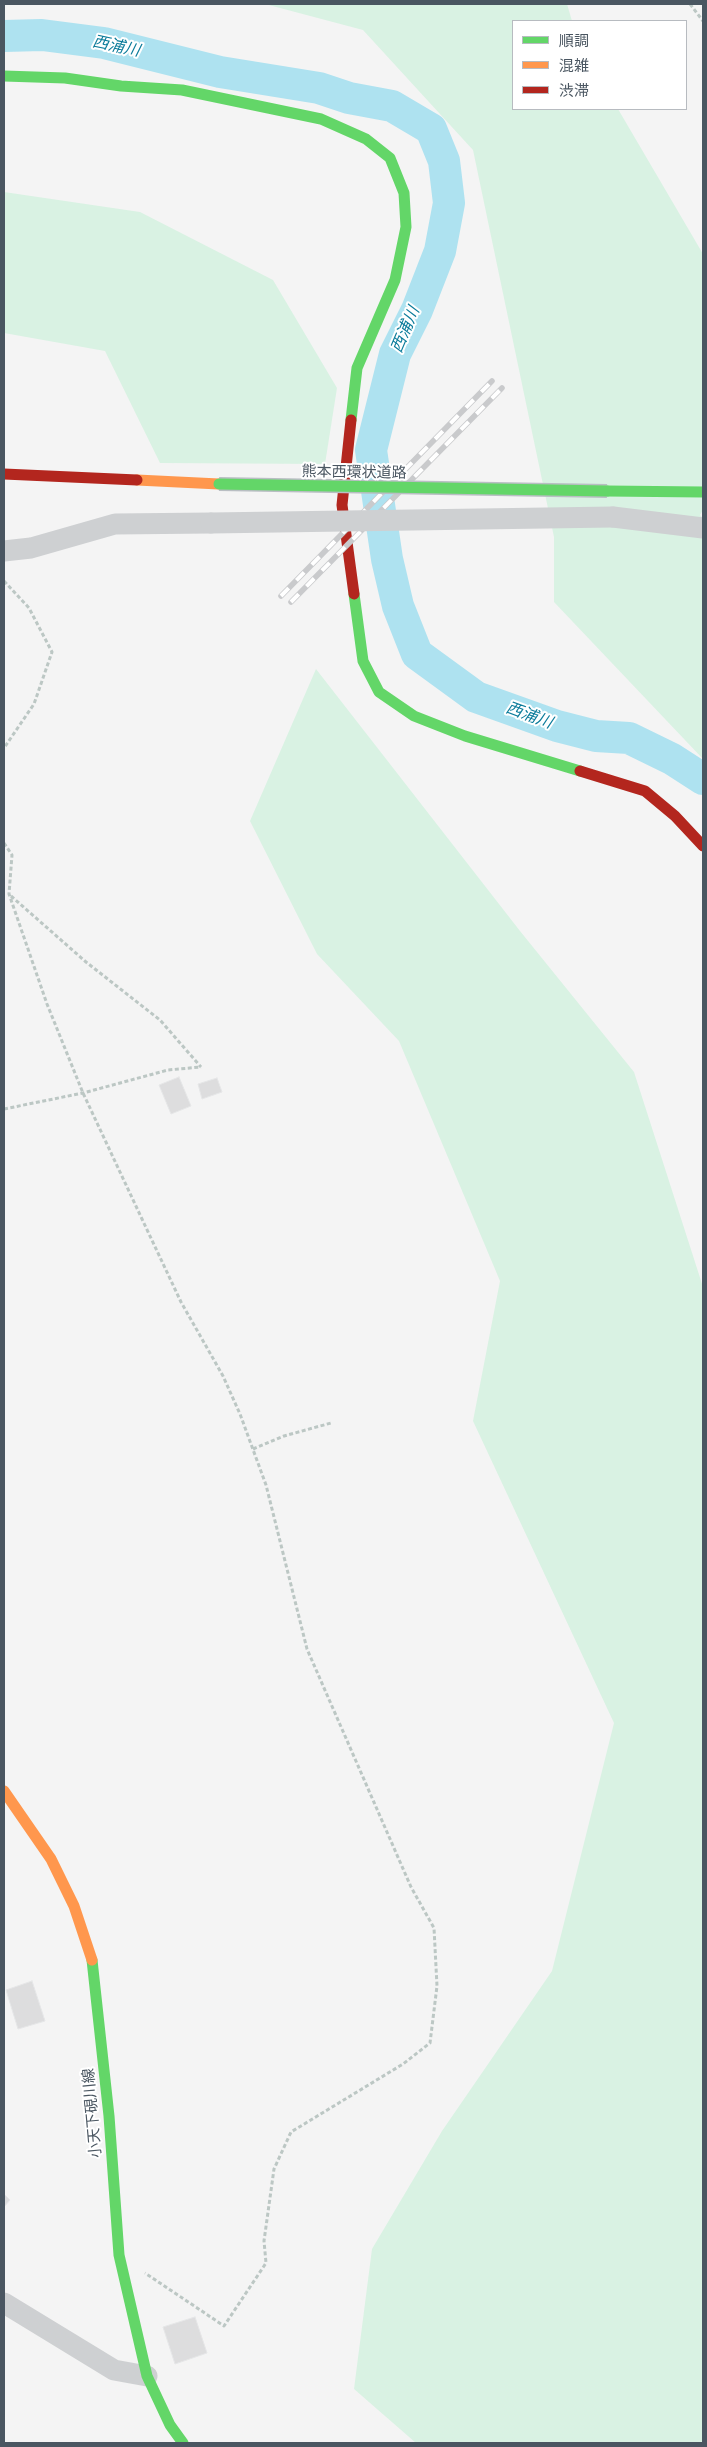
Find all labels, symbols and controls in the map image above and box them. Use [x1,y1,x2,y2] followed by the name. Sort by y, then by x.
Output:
[512,20,687,110] legend
[559,32,589,50] text: 順調
[91,33,141,61] water label: 西浦川
[559,57,589,75] text: 混雑
[559,82,589,100] text: 渋滞
[388,304,424,356] water label: 西浦川
[301,463,407,483] street label: 熊本西環状道路
[503,699,555,733] water label: 西浦川
[80,2067,106,2159] street label: 小天下硯川線

